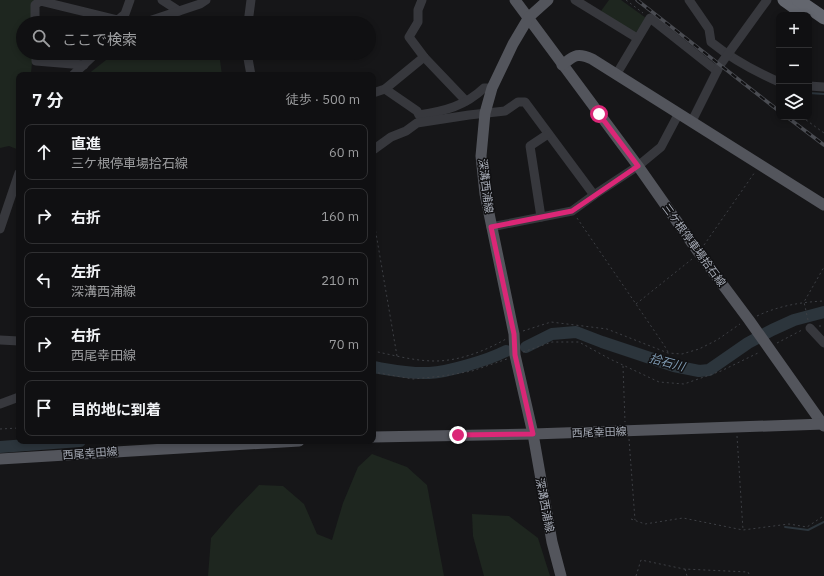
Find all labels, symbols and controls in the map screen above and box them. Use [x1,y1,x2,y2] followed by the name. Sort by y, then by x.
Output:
[776,12,812,120] map controls
[776,12,812,48] button: +
[16,16,376,60] search box
[30,27,52,49] icon: search
[62,30,137,49] text: ここで検索
[776,48,812,84] button: −
[776,84,812,120] button: layers
[32,89,63,111] text: 7 分
[286,91,360,108] text: 徒歩 · 500 m
[590,105,608,123] route start
[71,134,101,153] text: 直進
[33,141,55,163] icon: ahead
[329,144,359,161] text: 60 m
[71,155,188,172] text: 三ケ根停車場拾石線
[476,158,496,214] street label: 深溝西浦線
[659,201,729,289] street label: 三ケ根停車場拾石線
[33,205,55,227] icon: right
[71,208,101,227] text: 右折
[321,208,359,225] text: 160 m
[71,262,101,281] text: 左折
[33,269,55,291] icon: left
[321,272,359,289] text: 210 m
[71,283,136,300] text: 深溝西浦線
[71,326,101,345] text: 右折
[33,333,55,355] icon: right
[329,336,359,353] text: 70 m
[71,347,136,364] text: 西尾幸田線
[648,350,688,374] water label: 拾石川
[33,397,55,419] icon: arrive
[71,400,161,419] text: 目的地に到着
[571,424,627,440] street label: 西尾幸田線
[449,426,467,444] route end
[62,444,118,462] street label: 西尾幸田線
[533,477,557,533] street label: 深溝西浦線

